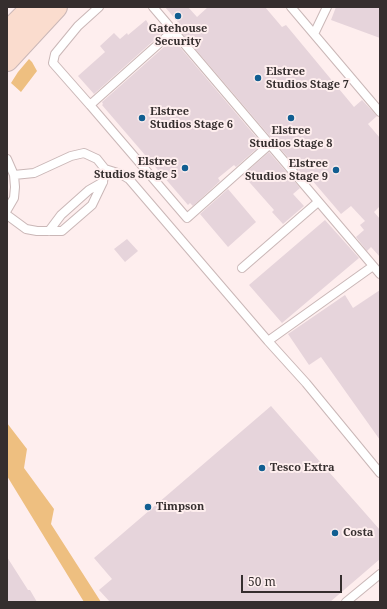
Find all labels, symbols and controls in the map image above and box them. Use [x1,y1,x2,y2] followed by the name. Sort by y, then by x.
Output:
[173,11,183,21] marker: Gatehouse Security
[149,22,207,48] place label: Gatehouse Security
[266,65,349,91] place label: Elstree Studios Stage 7
[253,73,263,83] marker: Elstree Studios Stage 7
[150,105,233,131] place label: Elstree Studios Stage 6
[137,113,147,123] marker: Elstree Studios Stage 6
[286,113,296,123] marker: Elstree Studios Stage 8
[249,124,333,150] place label: Elstree Studios Stage 8
[94,155,177,181] place label: Elstree Studios Stage 5
[245,157,328,183] place label: Elstree Studios Stage 9
[180,163,190,173] marker: Elstree Studios Stage 5
[331,165,341,175] marker: Elstree Studios Stage 9
[270,461,335,475] place label: Tesco Extra
[257,463,267,473] marker: Tesco Extra
[156,500,204,514] place label: Timpson
[143,502,153,512] marker: Timpson
[343,526,373,540] place label: Costa
[330,528,340,538] marker: Costa
[243,567,344,593] scale bar
[248,573,276,590] text: 50 m

